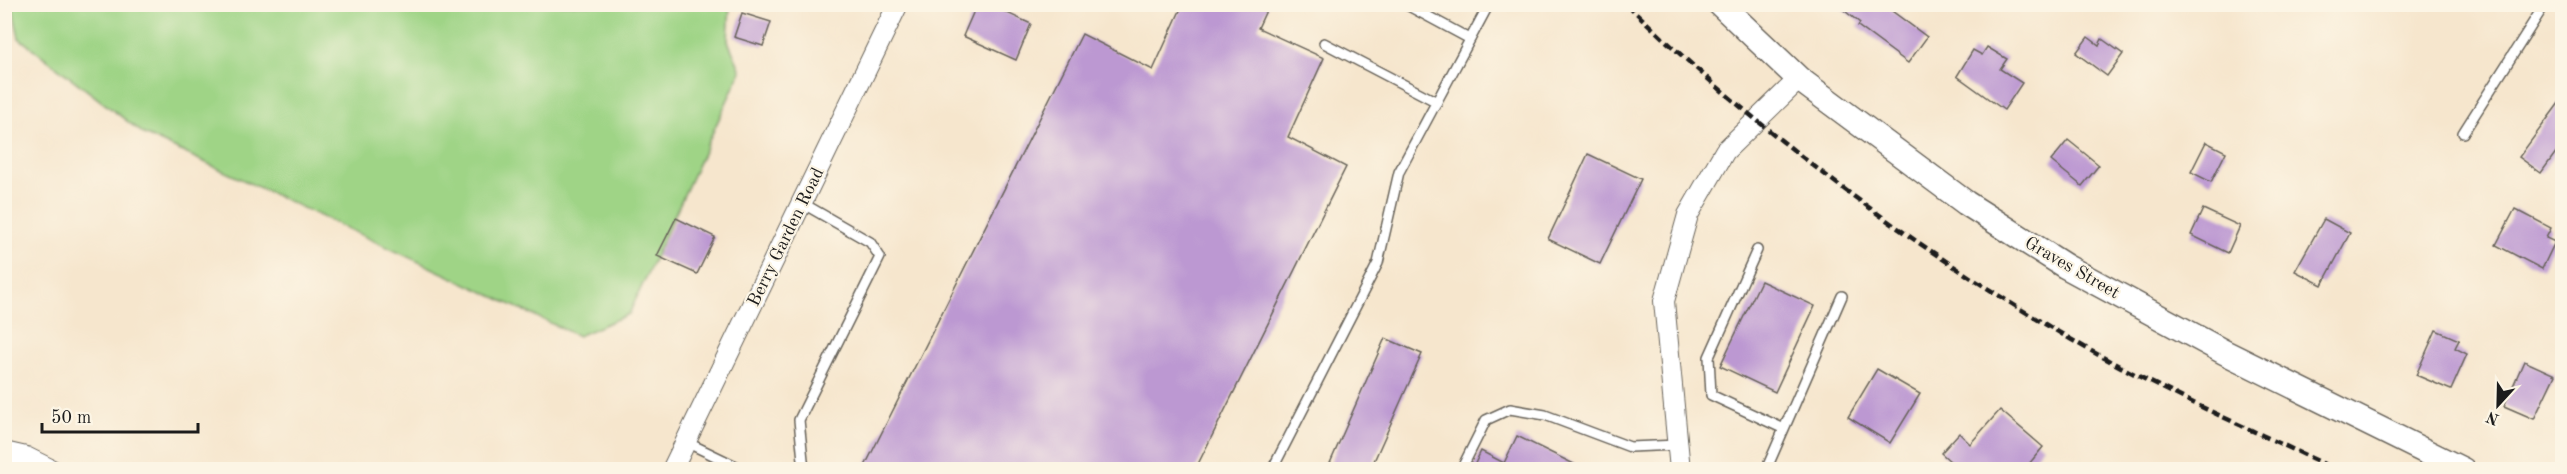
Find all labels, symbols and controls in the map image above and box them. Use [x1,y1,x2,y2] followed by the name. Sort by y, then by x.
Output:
[745,165,827,309] street label: Berry Garden Road
[2022,234,2122,302] street label: Graves Street
[2468,375,2528,435] north arrow
[42,396,198,434] scale bar
[2484,407,2502,427] text: N
[51,409,91,427] text: 50 m

